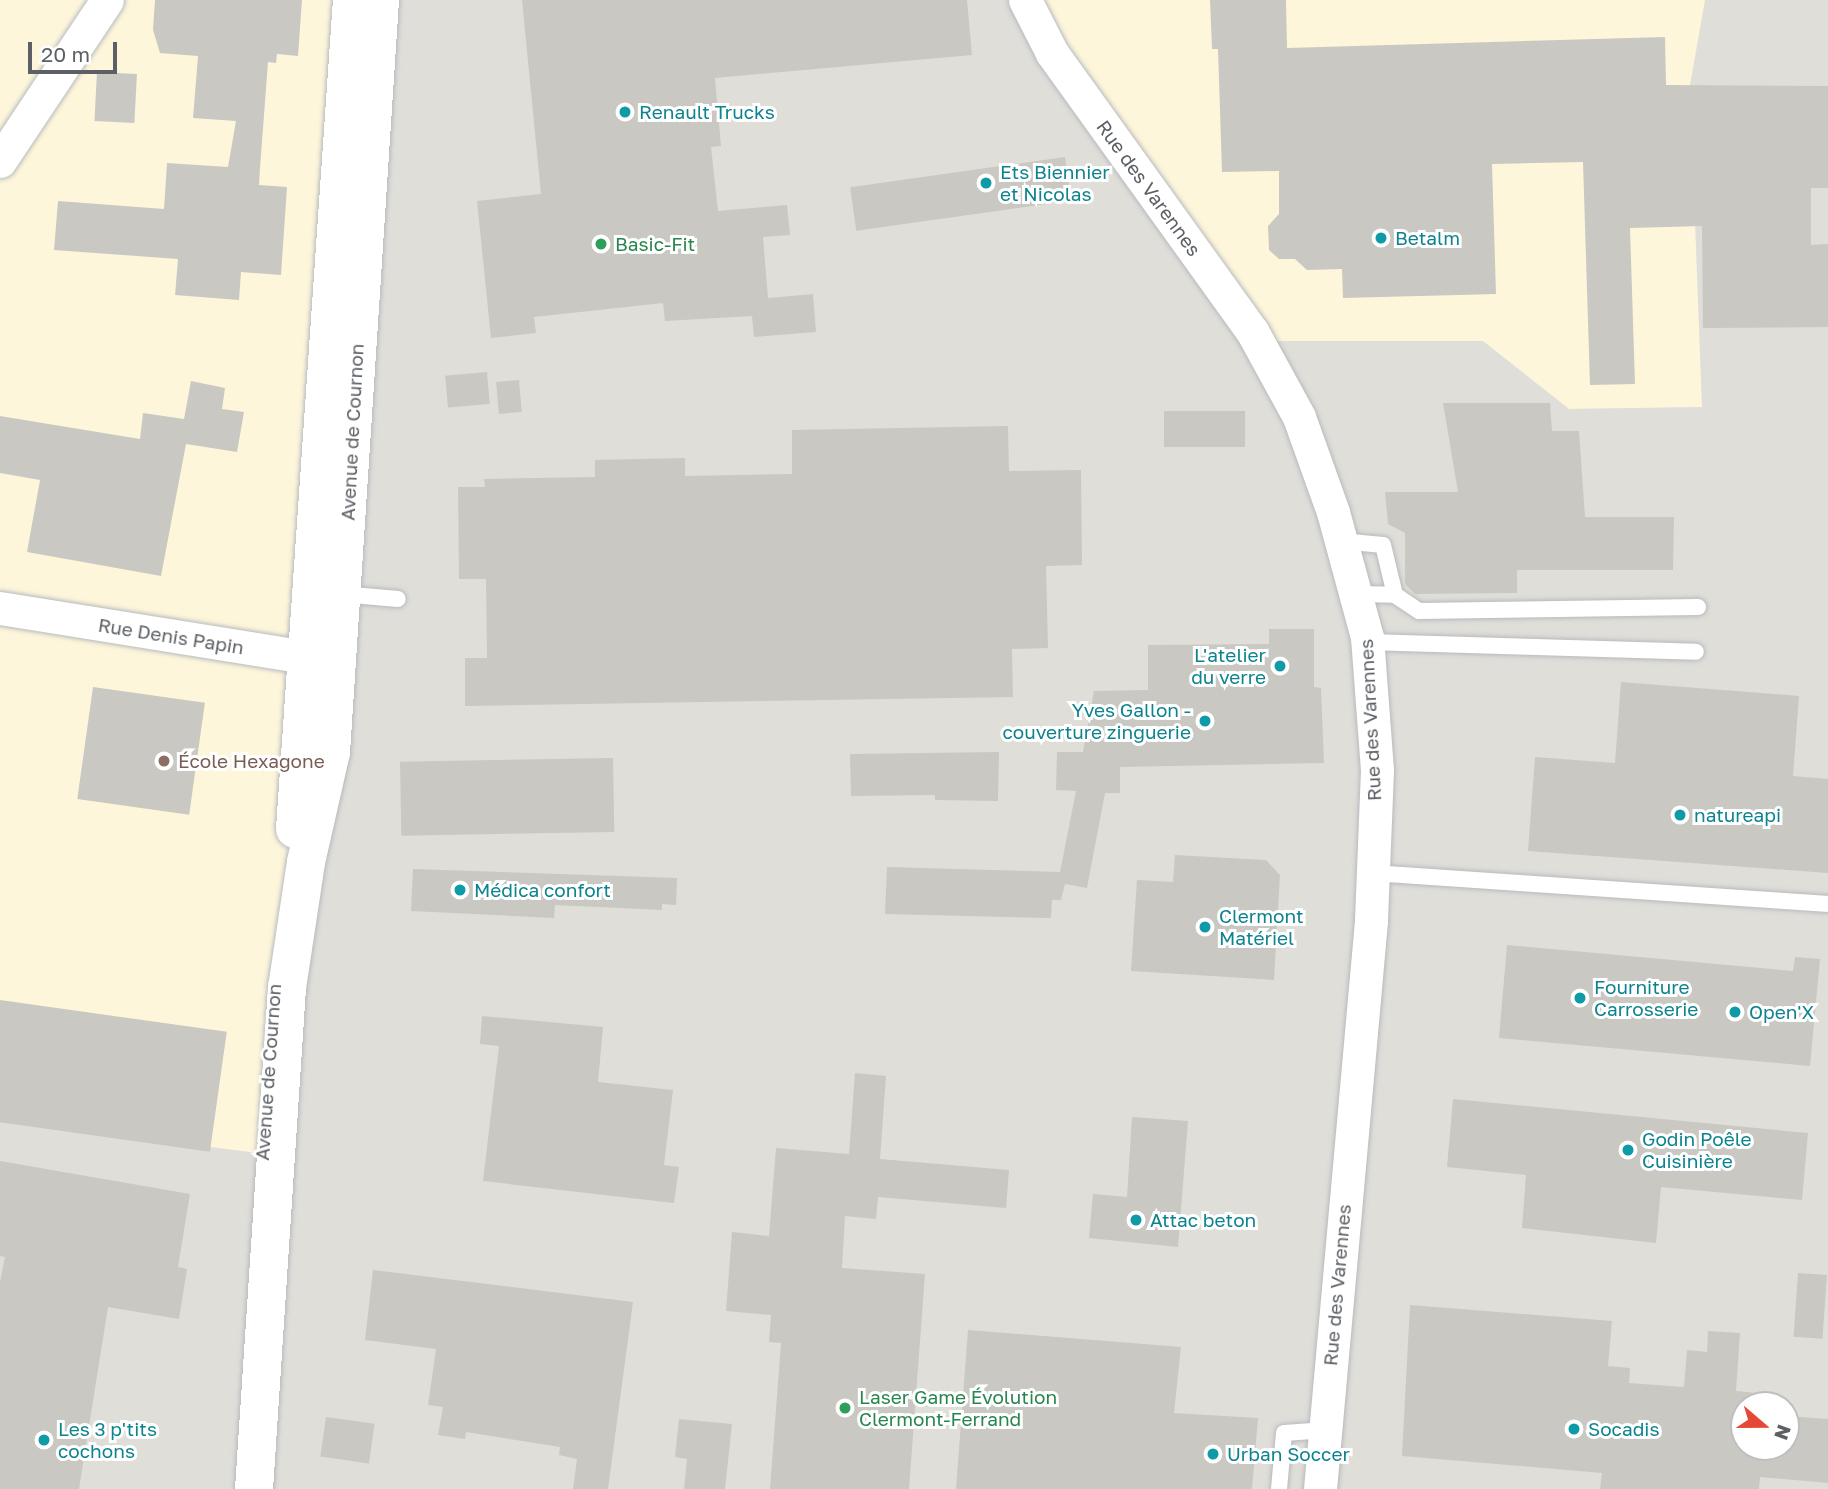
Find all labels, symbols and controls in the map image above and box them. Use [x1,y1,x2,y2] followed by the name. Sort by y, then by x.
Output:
[32,28,121,72] scale bar
[41,41,90,67] text: 20 m
[639,101,775,123] place label: Renault Trucks
[617,104,633,120] marker: Renault Trucks
[1092,116,1206,260] street label: Rue des Varennes
[1000,161,1110,205] place label: Ets Biennier et Nicolas
[978,175,994,191] marker: Ets Biennier et Nicolas
[1395,227,1460,249] place label: Betalm
[1373,230,1389,246] marker: Betalm
[615,233,695,255] place label: Basic-Fit
[593,236,609,252] marker: Basic-Fit
[336,343,368,521] street label: Avenue de Cournon
[97,613,245,659] street label: Rue Denis Papin
[1354,638,1386,802] street label: Rue des Varennes
[1191,644,1266,688] place label: L'atelier du verre
[1272,658,1288,674] marker: L'atelier du verre
[1002,699,1191,743] place label: Yves Gallon - couverture zinguerie
[1197,713,1213,729] marker: Yves Gallon - couverture zinguerie
[178,750,325,772] place label: École Hexagone
[156,753,172,769] marker: École Hexagone
[1694,804,1781,826] place label: natureapi
[1672,807,1688,823] marker: natureapi
[474,879,611,901] place label: Médica confort
[452,882,468,898] marker: Médica confort
[1219,905,1304,949] place label: Clermont Matériel
[1197,919,1213,935] marker: Clermont Matériel
[1594,976,1698,1020] place label: Fourniture Carrosserie
[250,983,286,1161] street label: Avenue de Cournon
[1572,990,1588,1006] marker: Fourniture Carrosserie
[1749,1001,1814,1023] place label: Open'X
[1727,1004,1743,1020] marker: Open'X
[1642,1128,1752,1172] place label: Godin Poêle Cuisinière
[1620,1142,1636,1158] marker: Godin Poêle Cuisinière
[1319,1203,1355,1367] street label: Rue des Varennes
[1150,1209,1256,1231] place label: Attac beton
[1128,1212,1144,1228] marker: Attac beton
[859,1386,1057,1430] place label: Laser Game Évolution Clermont-Ferrand
[1730,1391,1800,1461] north arrow
[837,1400,853,1416] marker: Laser Game Évolution Clermont-Ferrand
[58,1418,157,1462] place label: Les 3 p'tits cochons
[1588,1418,1659,1440] place label: Socadis
[1566,1421,1582,1437] marker: Socadis
[1770,1422,1797,1443] text: N
[36,1432,52,1448] marker: Les 3 p'tits cochons
[1227,1443,1350,1465] place label: Urban Soccer
[1205,1446,1221,1462] marker: Urban Soccer

